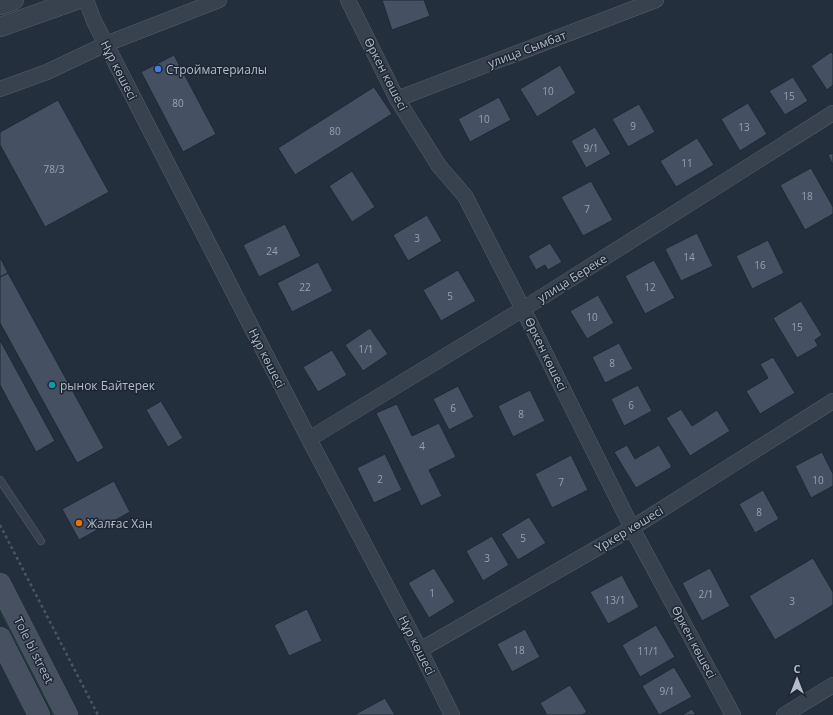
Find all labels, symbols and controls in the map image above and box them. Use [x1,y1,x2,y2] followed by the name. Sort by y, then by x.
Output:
[485,26,569,72] street label: улица Сымбат
[360,35,412,113] street label: Өркен көшесі
[97,37,141,103] street label: Нұр көшесі
[166,61,267,78] place label: Стройматериалы
[153,64,163,74] marker: Стройматериалы
[542,84,554,98] house number: 10
[783,89,795,103] house number: 15
[172,96,184,110] house number: 80
[478,112,490,126] house number: 10
[630,119,636,133] house number: 9
[738,120,750,134] house number: 13
[329,124,341,138] house number: 80
[583,141,599,155] house number: 9/1
[681,156,693,170] house number: 11
[44,162,65,176] house number: 78/3
[801,189,813,203] house number: 18
[584,202,590,216] house number: 7
[414,231,420,245] house number: 3
[266,244,278,258] house number: 24
[534,250,610,306] street label: улица Береке
[683,250,695,264] house number: 14
[754,258,766,272] house number: 16
[299,280,311,294] house number: 22
[644,280,656,294] house number: 12
[447,289,453,303] house number: 5
[586,310,598,324] house number: 10
[521,314,571,394] street label: Өркен көшесі
[791,320,803,334] house number: 15
[245,325,289,391] street label: Нұр көшесі
[358,342,374,356] house number: 1/1
[609,356,615,370] house number: 8
[60,377,156,394] place label: рынок Байтерек
[47,380,57,390] marker: рынок Байтерек
[628,398,634,412] house number: 6
[450,401,456,415] house number: 6
[518,407,524,421] house number: 8
[419,439,425,453] house number: 4
[377,472,383,486] house number: 2
[812,473,824,487] house number: 10
[558,475,564,489] house number: 7
[592,502,666,556] street label: Үркер көшесі
[756,505,762,519] house number: 8
[87,515,153,532] place label: Жалғас Хан
[74,518,84,528] marker: Жалғас Хан
[520,531,526,545] house number: 5
[484,551,490,565] house number: 3
[429,586,435,600] house number: 1
[698,587,714,601] house number: 2/1
[605,593,625,607] house number: 13/1
[789,594,795,608] house number: 3
[668,603,720,681] street label: Өркен көшесі
[395,612,439,678] street label: Нұр көшесі
[10,614,58,686] street label: Tole bi street
[513,643,525,657] house number: 18
[638,644,658,658] house number: 11/1
[777,659,817,699] north arrow
[793,661,801,676] text: С
[659,684,675,698] house number: 9/1

